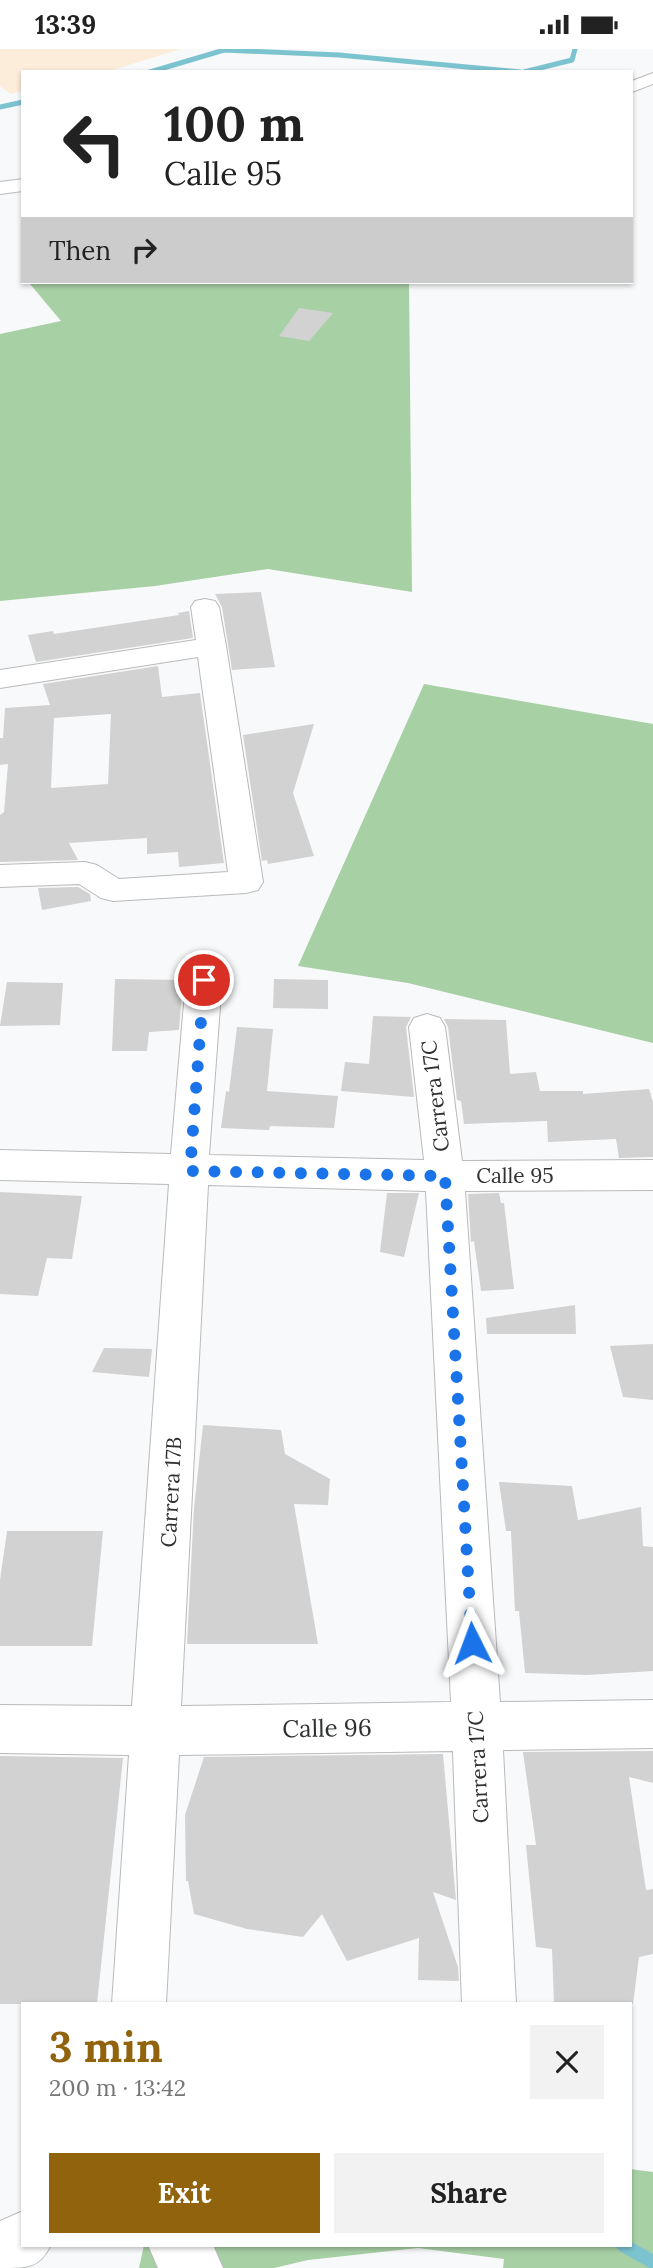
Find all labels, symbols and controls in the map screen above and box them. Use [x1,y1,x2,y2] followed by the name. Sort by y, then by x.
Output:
[35,8,96,41] text: 13:39
[164,92,304,154] text: 100 m
[49,98,140,189] icon: left
[164,153,282,194] text: Calle 95
[125,231,163,269] icon: right
[49,234,111,267] text: Then
[174,950,234,1010] pin
[185,961,223,999] icon: arrive
[415,1038,455,1153] street label: Carrera 17C
[476,1162,554,1189] street label: Calle 95
[155,1436,187,1548] street label: Carrera 17B
[435,1606,509,1680] position arrow
[462,1710,494,1824] street label: Carrera 17C
[282,1712,372,1744] street label: Calle 96
[49,2020,163,2074] text: 3 min
[530,2025,604,2099] button: close
[49,2073,186,2102] text: 200 m · 13:42
[49,2153,320,2233] button: Exit
[334,2153,604,2233] button: Share

